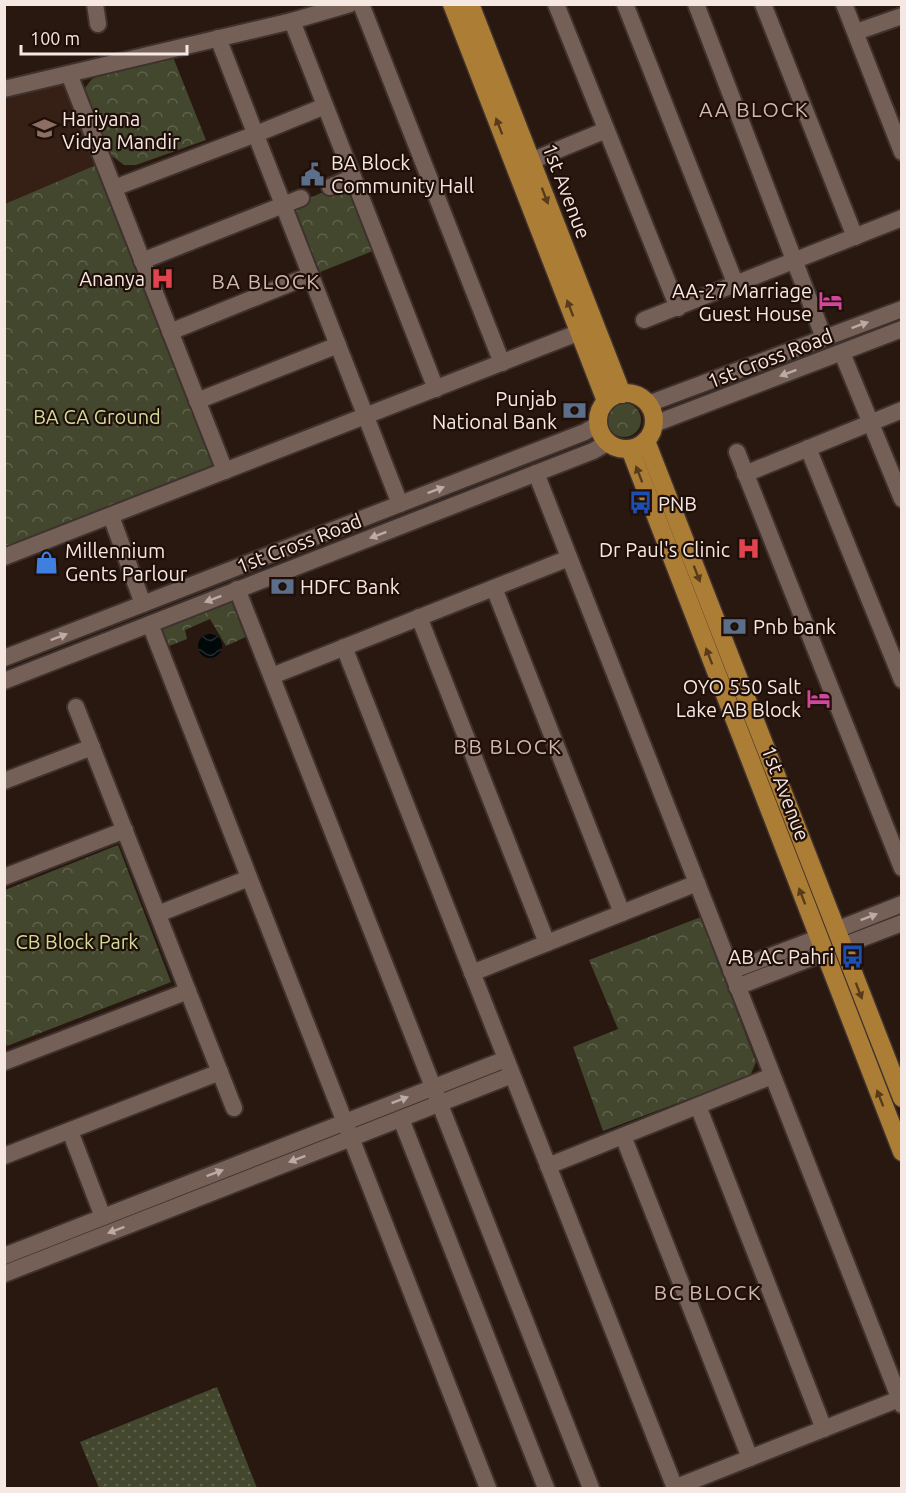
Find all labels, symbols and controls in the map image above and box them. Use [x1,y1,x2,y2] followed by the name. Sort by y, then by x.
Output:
[21,18,188,56] scale bar
[30,28,80,48] text: 100 m
[699,97,809,121] district label: AA BLOCK
[62,107,180,153] place label: Hariyana Vidya Mandir
[31,116,57,142] school or university icon: Hariyana Vidya Mandir
[494,117,503,135] one-way arrow
[538,140,596,242] street label: 1st Avenue
[331,151,474,197] place label: BA Block Community Hall
[300,161,326,187] public building icon: BA Block Community Hall
[541,187,550,205] one-way arrow
[150,265,176,291] hospital icon: Ananya
[79,267,145,290] place label: Ananya
[211,269,321,293] district label: BA BLOCK
[672,279,812,325] place label: AA-27 Marriage Guest House
[817,288,843,314] hotel icon: AA-27 Marriage Guest House
[565,298,575,316] one-way arrow
[851,319,869,329] one-way arrow
[704,324,836,392] street label: 1st Cross Road
[779,369,797,379] one-way arrow
[432,387,557,433] place label: Punjab National Bank
[562,397,588,423] bank icon: Punjab National Bank
[33,405,161,428] park label: BA CA Ground
[634,465,643,483] one-way arrow
[427,484,445,494] one-way arrow
[627,490,653,516] bus stop icon: PNB
[658,492,697,515] place label: PNB
[233,509,365,577] street label: 1st Cross Road
[368,530,386,540] one-way arrow
[735,536,761,562] hospital icon: Dr Paul's Clinic
[599,538,730,561] place label: Dr Paul's Clinic
[65,539,188,585] place label: Millennium Gents Parlour
[34,549,60,575] shop icon: Millennium Gents Parlour
[693,565,703,583] one-way arrow
[269,573,295,599] bank icon: HDFC Bank
[300,575,400,598] place label: HDFC Bank
[204,595,222,604] one-way arrow
[722,613,748,639] bank icon: Pnb bank
[753,615,836,638] place label: Pnb bank
[50,632,68,641] one-way arrow
[704,646,714,664] one-way arrow
[676,675,801,721] place label: OYO 550 Salt Lake AB Block
[806,685,832,711] hotel icon: OYO 550 Salt Lake AB Block
[454,734,562,758] district label: BB BLOCK
[757,742,815,844] street label: 1st Avenue
[797,887,807,905] one-way arrow
[860,912,878,922] one-way arrow
[16,930,138,953] park label: CB Block Park
[839,943,865,969] bus stop icon: AB AC Pahri
[728,945,834,968] place label: AB AC Pahri
[855,982,865,1000] one-way arrow
[875,1089,884,1107] one-way arrow
[391,1095,409,1105] one-way arrow
[288,1155,306,1164] one-way arrow
[206,1168,224,1177] one-way arrow
[106,1226,124,1236] one-way arrow
[654,1280,762,1304] district label: BC BLOCK

